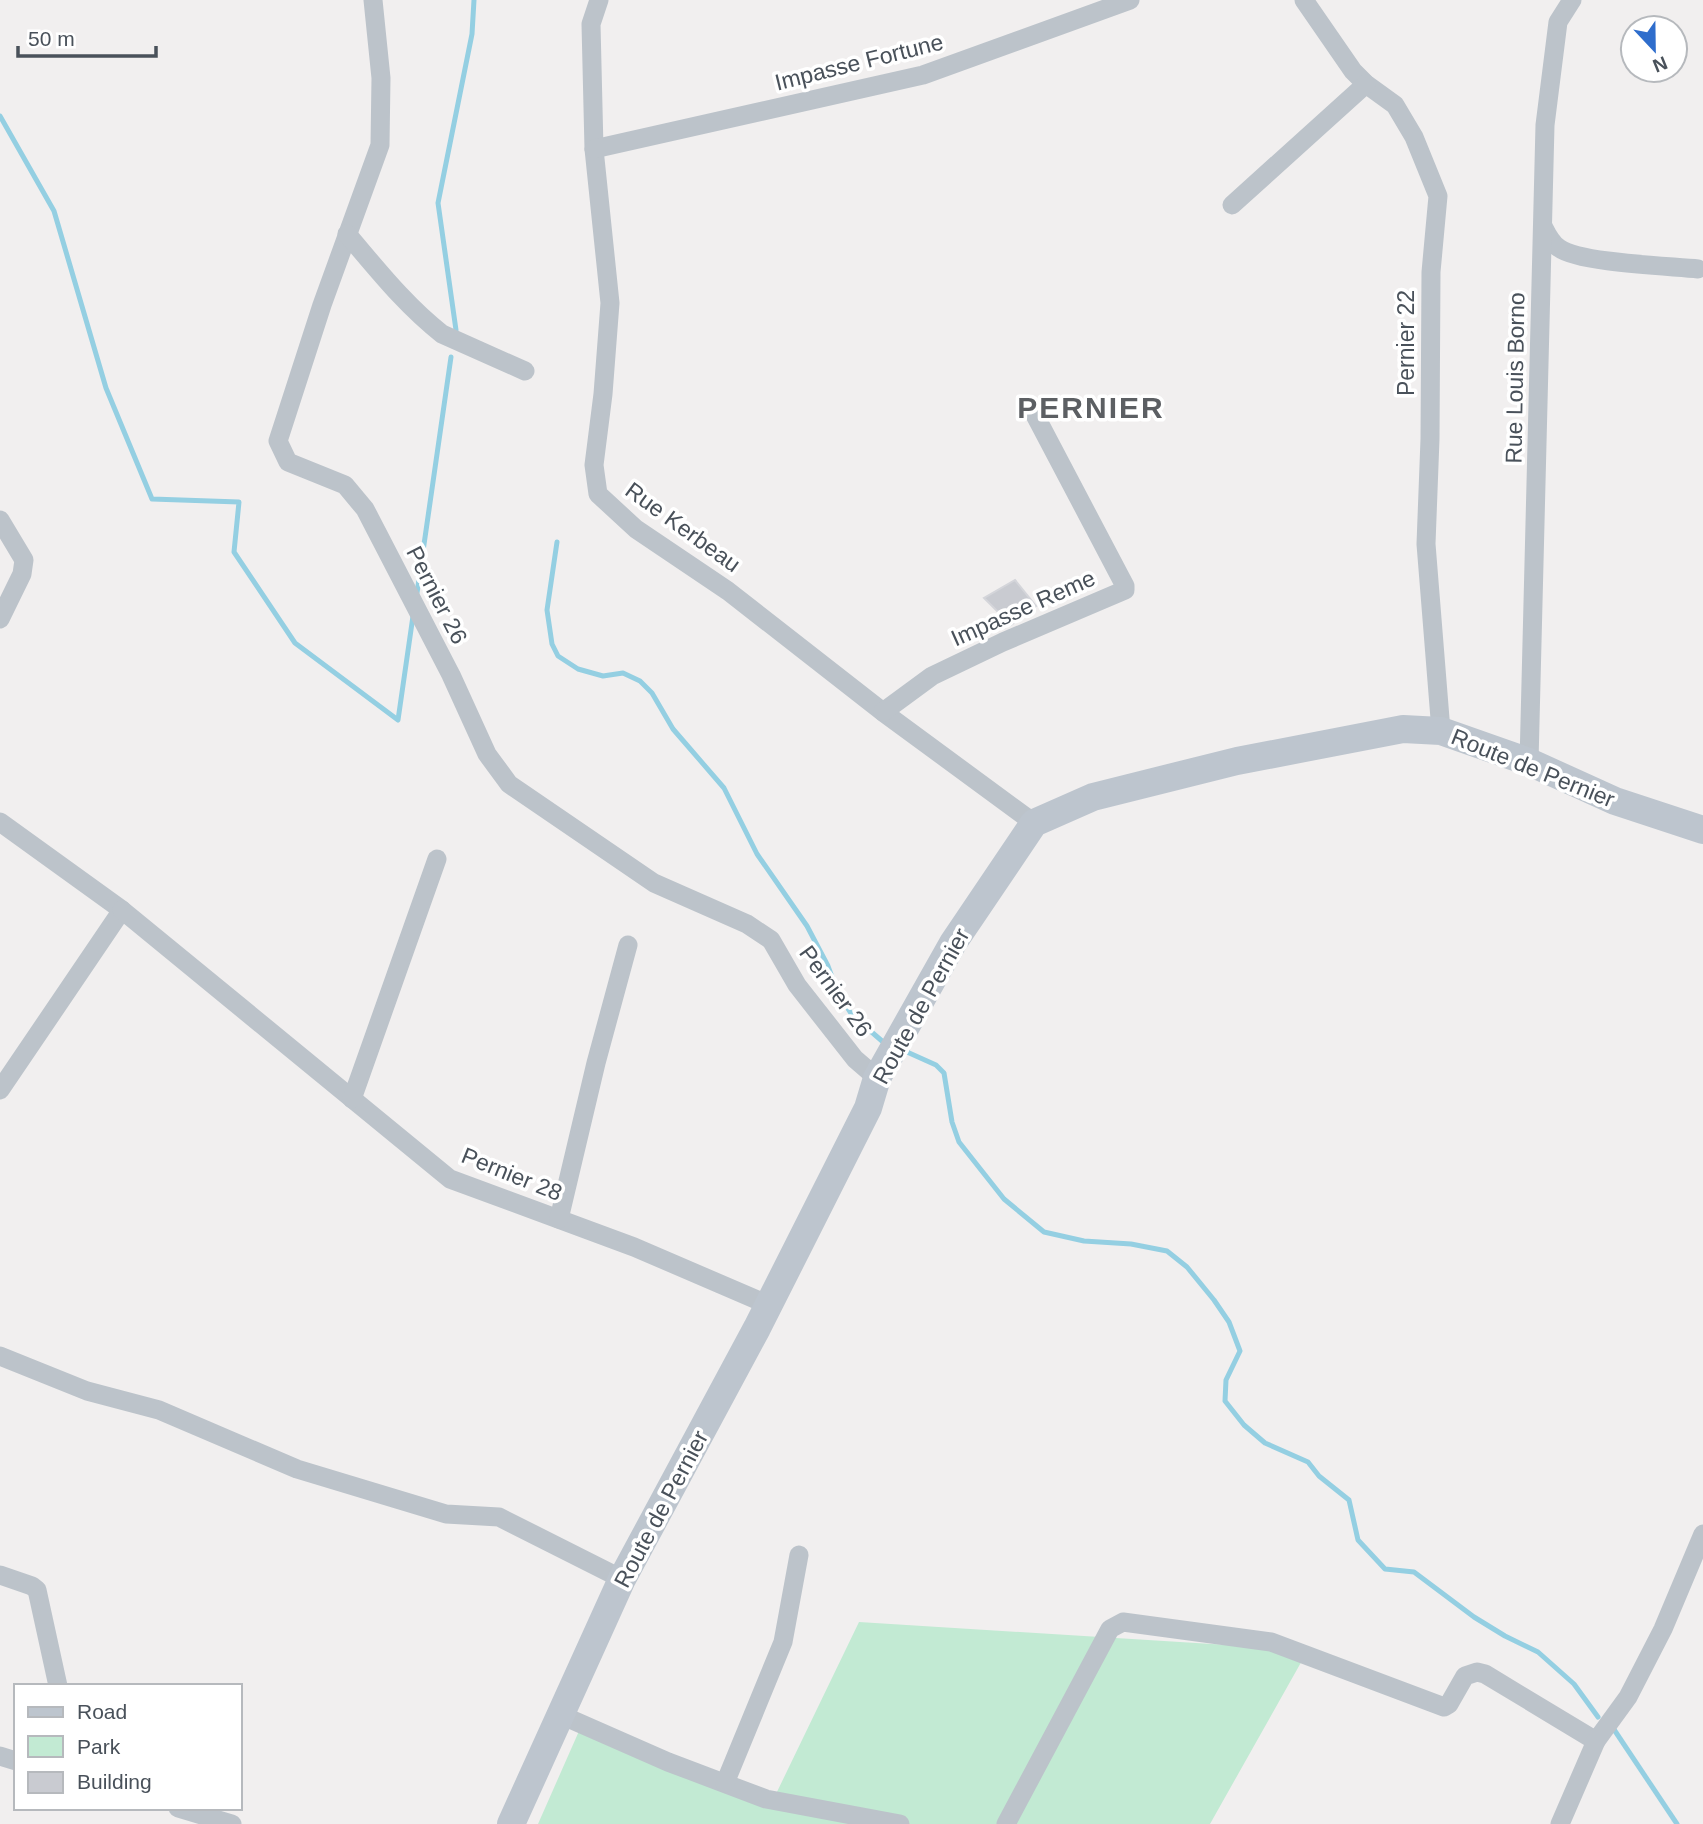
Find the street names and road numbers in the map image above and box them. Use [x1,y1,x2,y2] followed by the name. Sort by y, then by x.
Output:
[772,29,946,95] street label: Impasse Fortune
[1393,290,1419,396] street label: Pernier 22
[1501,292,1529,464] street label: Rue Louis Borno
[621,477,745,577] street label: Rue Kerbeau
[401,542,473,648] street label: Pernier 26
[947,565,1099,651] street label: Impasse Reme
[1448,723,1619,813] street label: Route de Pernier
[867,923,975,1088] street label: Route de Pernier
[794,940,878,1042] street label: Pernier 26
[458,1142,566,1206] street label: Pernier 28
[609,1426,713,1592] street label: Route de Pernier

